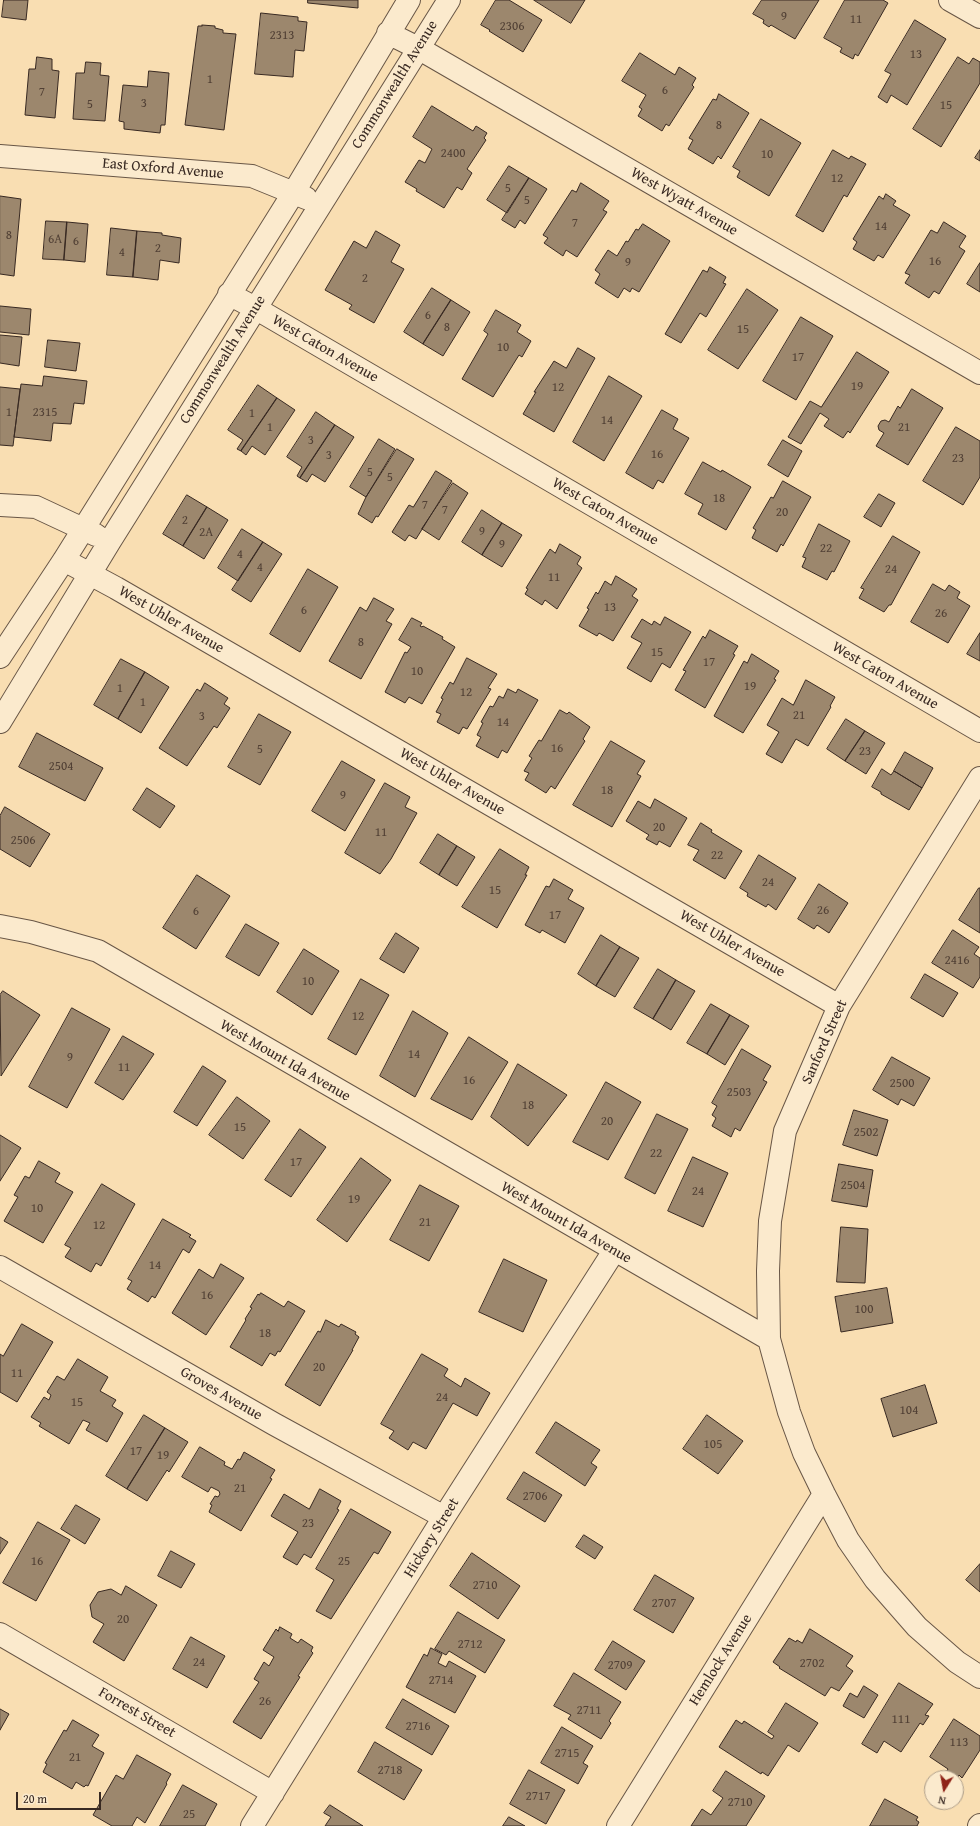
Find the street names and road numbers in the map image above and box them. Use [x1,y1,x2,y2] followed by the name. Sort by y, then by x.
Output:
[348,17,442,153] street label: Commonwealth Avenue
[102,155,224,183] street label: East Oxford Avenue
[627,164,741,240] street label: West Wyatt Avenue
[176,292,270,428] street label: Commonwealth Avenue
[269,311,381,387] street label: West Caton Avenue
[549,474,661,550] street label: West Caton Avenue
[115,582,227,658] street label: West Uhler Avenue
[829,638,941,714] street label: West Caton Avenue
[396,744,508,820] street label: West Uhler Avenue
[676,906,788,982] street label: West Uhler Avenue
[798,997,852,1087] street label: Sanford Street
[216,1016,354,1106] street label: West Mount Ida Avenue
[497,1178,635,1268] street label: West Mount Ida Avenue
[177,1363,265,1425] street label: Groves Avenue
[400,1495,464,1581] street label: Hickory Street
[686,1611,756,1709] street label: Hemlock Avenue
[95,1684,179,1742] street label: Forrest Street

